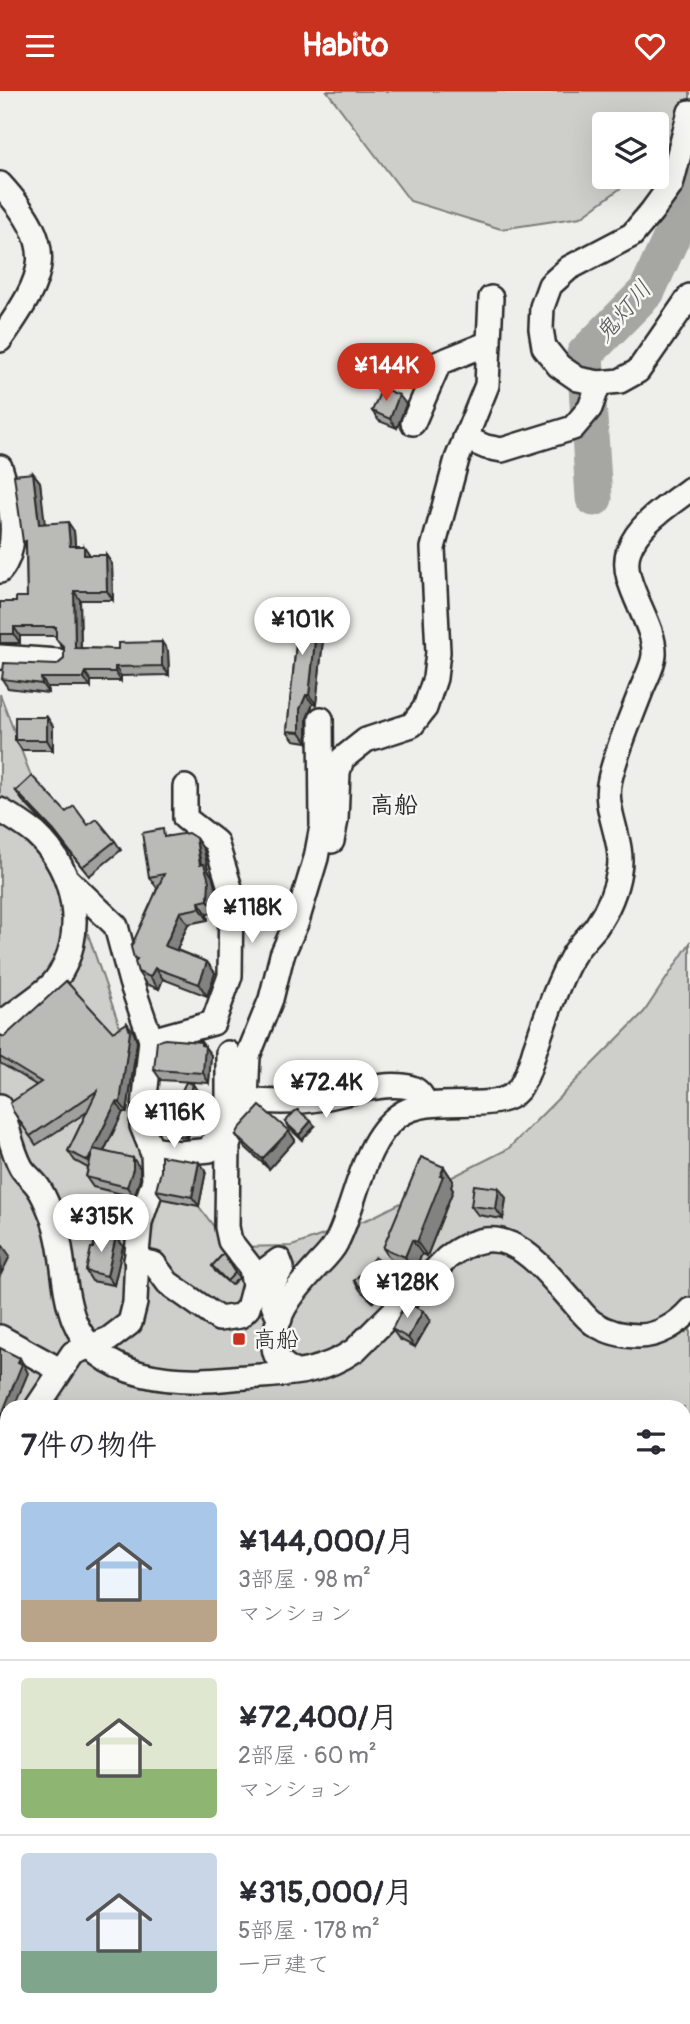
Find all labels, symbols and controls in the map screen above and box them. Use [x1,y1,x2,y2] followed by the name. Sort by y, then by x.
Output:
[302,26,388,66] text: Habito
[21,27,59,65] icon: menu
[631,27,669,65] icon: heart
[592,112,669,189] map controls
[592,112,669,189] button: layers
[589,275,658,348] water label: 鬼灯川
[337,343,435,403] pin: ¥144K
[353,351,419,380] text: ¥144K
[253,597,351,657] pin: ¥101K
[270,605,334,634] text: ¥101K
[370,791,418,820] district label: 高船
[203,885,301,945] pin: ¥118K
[222,893,282,922] text: ¥118K
[269,1061,383,1120] pin: ¥72.4K
[289,1068,363,1097] text: ¥72.4K
[125,1091,223,1150] pin: ¥116K
[143,1098,205,1127] text: ¥116K
[52,1195,150,1254] pin: ¥315K
[69,1202,133,1231] text: ¥315K
[358,1261,456,1320] pin: ¥128K
[375,1268,439,1297] text: ¥128K
[253,1325,299,1354] place label: 高船
[231,1331,247,1347] marker: 高船
[632,1423,670,1461] icon: filters
[21,1427,157,1464] text: 7件の物件
[238,1523,415,1560] text: ¥144,000/月
[77,1530,161,1614] icon: home
[238,1565,371,1594] text: 3部屋 · 98 m²
[238,1599,352,1628] text: マンション
[238,1699,398,1736] text: ¥72,400/月
[77,1706,161,1790] icon: home
[238,1741,377,1770] text: 2部屋 · 60 m²
[238,1775,352,1804] text: マンション
[238,1874,413,1911] text: ¥315,000/月
[77,1881,161,1965] icon: home
[238,1916,380,1945] text: 5部屋 · 178 m²
[238,1950,330,1979] text: 一戸建て

